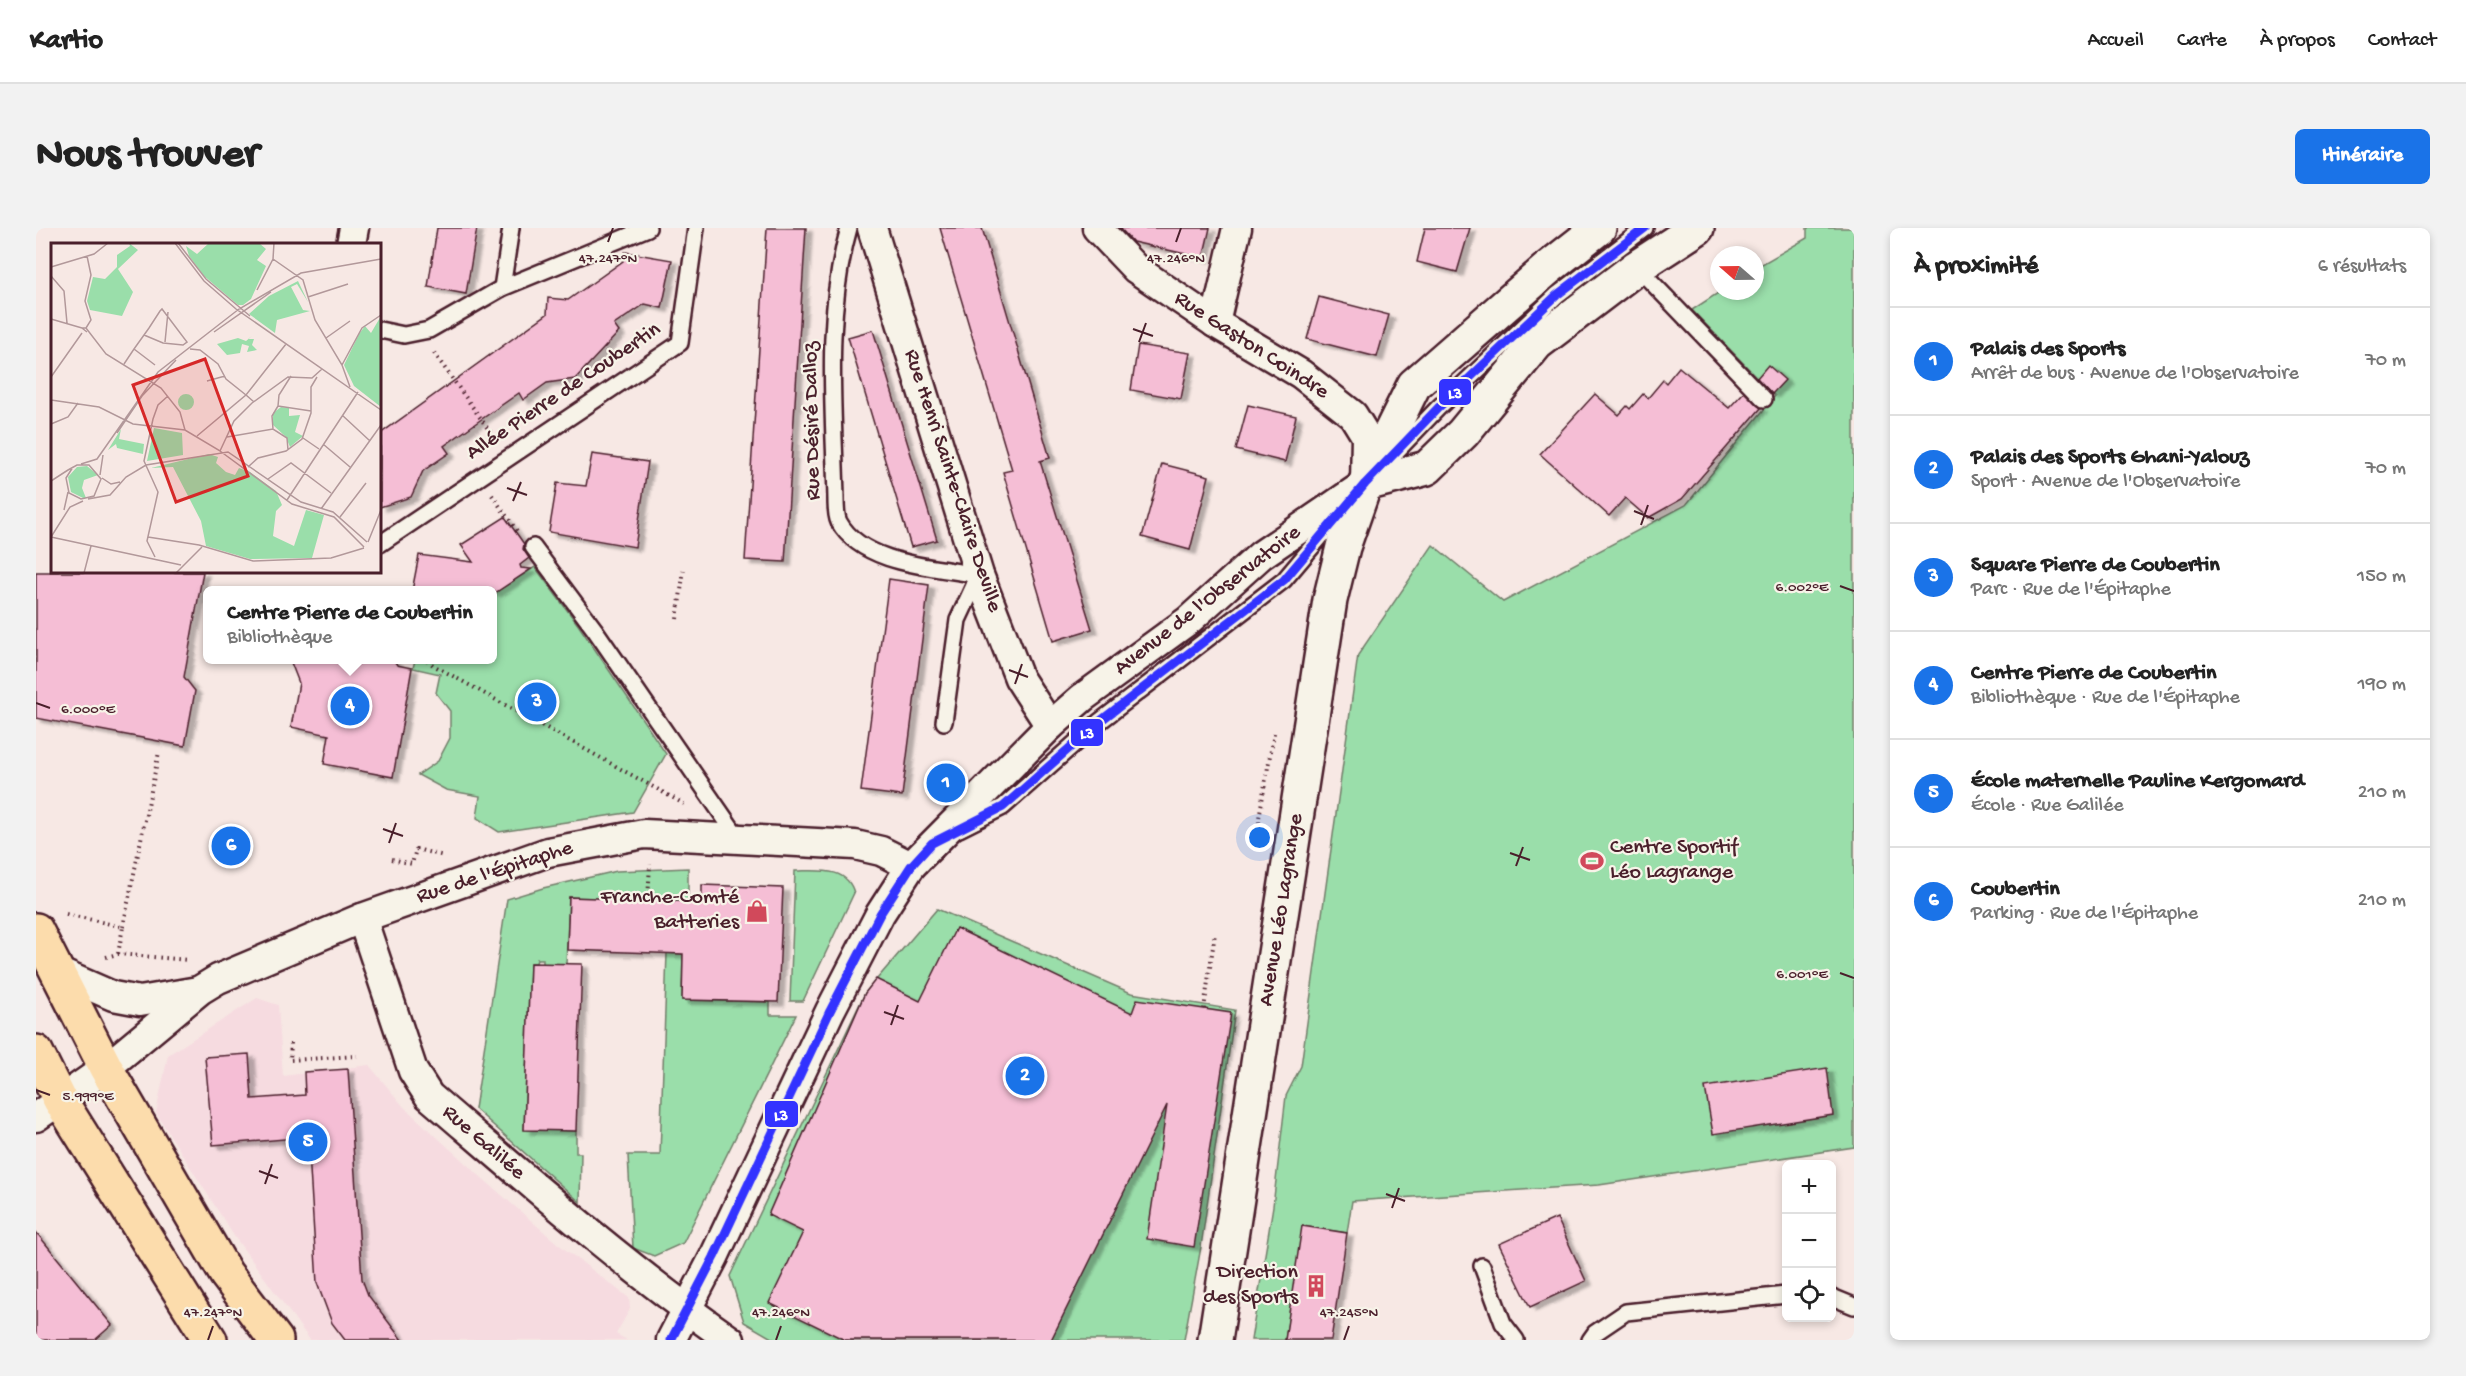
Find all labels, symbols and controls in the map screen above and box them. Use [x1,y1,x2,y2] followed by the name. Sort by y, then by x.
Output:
[30,25,103,58] text: Kartio
[2087,29,2144,54] text: Accueil
[2177,29,2227,54] text: Carte
[2260,29,2335,54] text: À propos
[2368,29,2436,54] text: Contact
[2295,129,2430,184] button: Itinéraire
[36,132,259,181] text: Nous trouver
[51,243,381,573] inset map
[1710,246,1764,300] north arrow
[579,250,637,268] text: 47.247°N
[1147,250,1205,268] text: 47.246°N
[1914,252,2038,283] text: À proximité
[2318,256,2406,279] text: 6 résultats
[1169,286,1334,406] street label: Rue Gaston Coindre
[462,317,667,467] street label: Allée Pierre de Coubertin
[1971,337,2125,363] text: Palais des Sports
[799,340,827,501] street label: Rue Désiré Dalloz
[897,346,1007,616] street label: Rue Henri Sainte-Claire Deville
[1929,350,1938,373] text: 1
[2365,350,2406,373] text: 70 m
[1971,363,2299,386] text: Arrêt de bus · Avenue de l'Observatoire
[1438,378,1472,406] line badge: L3
[1448,386,1462,405] text: L3
[1971,445,2249,471] text: Palais des Sports Ghani-Yalouz
[1929,458,1938,481] text: 2
[2365,458,2406,481] text: 70 m
[1971,471,2240,494] text: Sport · Avenue de l'Observatoire
[1110,520,1307,682] street label: Avenue de l'Observatoire
[1971,553,2220,579] text: Square Pierre de Coubertin
[1928,566,1939,589] text: 3
[2357,566,2406,589] text: 150 m
[1776,579,1829,597] text: 6.002°E
[1971,579,2171,602] text: Parc · Rue de l'Épitaphe
[203,586,497,664] popup
[227,601,473,627] text: Centre Pierre de Coubertin
[227,627,332,650] text: Bibliothèque
[1971,661,2217,687] text: Centre Pierre de Coubertin
[1929,674,1938,697] text: 4
[2358,674,2406,697] text: 190 m
[518,680,556,724] pin: 3
[330,684,370,728] pin: 4
[1971,687,2240,710] text: Bibliothèque · Rue de l'Épitaphe
[61,701,116,719] text: 6.000°E
[1070,718,1104,747] line badge: L3
[1080,726,1094,745] text: L3
[926,760,966,806] pin: 1
[1971,769,2304,795] text: École maternelle Pauline Kergomard
[1928,782,1939,805] text: 5
[2358,782,2406,805] text: 210 m
[1971,795,2124,818] text: École · Rue Galilée
[1254,811,1310,1008] street label: Avenue Léo Lagrange
[1245,823,1274,852] your location
[212,824,250,868] pin: 6
[414,835,577,911] street label: Rue de l'Épitaphe
[1610,835,1740,886] place label: Centre Sportif Léo Lagrange
[1579,848,1605,874] sports icon: Centre Sportif Léo Lagrange
[1971,877,2060,903] text: Coubertin
[599,885,740,936] place label: Franche-Comté Batteries
[1928,890,1939,913] text: 6
[2358,890,2406,913] text: 210 m
[744,898,770,924] shop icon: Franche-Comté Batteries
[1971,903,2198,926] text: Parking · Rue de l'Épitaphe
[1776,966,1828,984] text: 6.001°E
[1006,1054,1044,1098] pin: 2
[62,1088,114,1106] text: 5.999°E
[436,1100,530,1187] street label: Rue Galilée
[764,1100,799,1128] line badge: L3
[774,1108,788,1127] text: L3
[288,1120,328,1164] pin: 5
[1782,1160,1836,1322] map controls
[1782,1160,1836,1214] button: +
[1782,1214,1836,1268] button: −
[1203,1260,1299,1311] place label: Direction des Sports
[1782,1268,1836,1322] button: locate
[1303,1273,1329,1299] building icon: Direction des Sports
[184,1304,242,1322] text: 47.247°N
[752,1304,810,1322] text: 47.246°N
[1320,1304,1378,1322] text: 47.245°N

